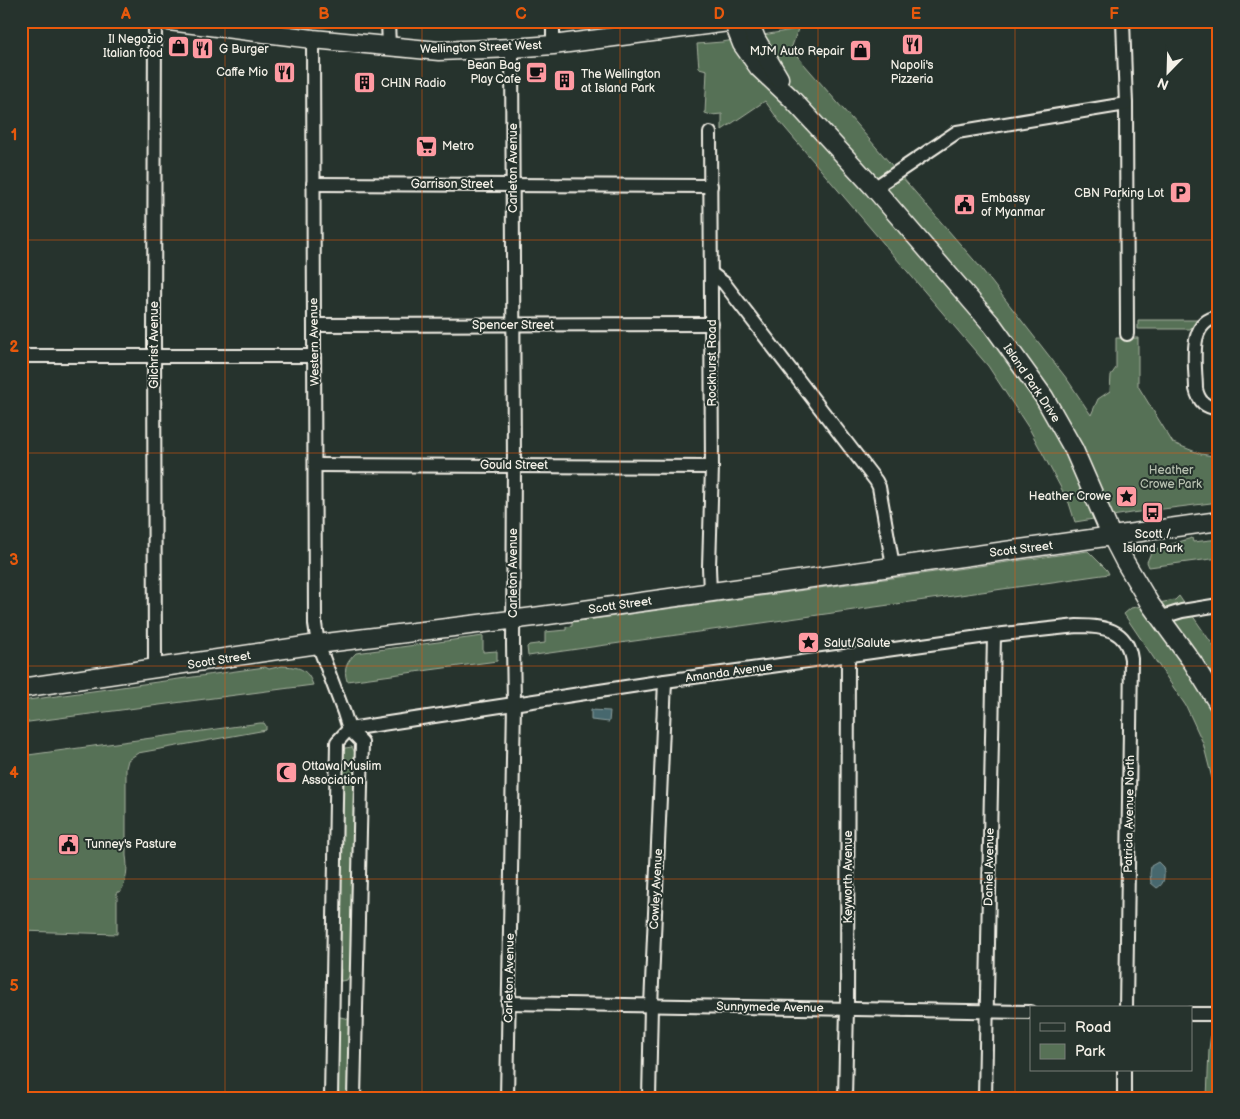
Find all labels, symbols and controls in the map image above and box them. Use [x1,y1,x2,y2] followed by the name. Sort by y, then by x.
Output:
[120,5,131,24] text: A
[318,5,330,24] text: B
[515,5,527,24] text: C
[713,5,725,24] text: D
[911,5,921,24] text: E
[1109,5,1119,24] text: F
[103,32,163,61] place label: Il Negozio Italian food
[900,32,924,56] restaurant icon: Napoli's Pizzeria
[167,34,191,58] shop icon: Il Negozio Italian food
[191,37,215,61] restaurant icon: G Burger
[420,38,542,57] street label: Wellington Street West
[848,39,872,63] shop icon: MJM Auto Repair
[219,42,269,57] place label: G Burger
[750,44,845,59] place label: MJM Auto Repair
[1142,48,1192,98] north arrow
[467,58,521,87] place label: Bean Bag Play Cafe
[891,58,934,87] place label: Napoli's Pizzeria
[272,60,296,84] restaurant icon: Caffe Mio
[525,60,549,84] cafe icon: Bean Bag Play Cafe
[216,65,268,80] place label: Caffe Mio
[581,67,661,96] place label: The Wellington at Island Park
[553,69,577,93] building icon: The Wellington at Island Park
[353,71,377,95] building icon: CHIN Radio
[1155,74,1171,93] text: N
[381,76,446,91] place label: CHIN Radio
[506,123,521,213] street label: Carleton Avenue
[11,126,17,145] text: 1
[414,134,438,158] supermarket icon: Metro
[442,139,474,154] place label: Metro
[411,177,494,192] street label: Garrison Street
[1168,181,1192,205] parking icon: CBN Parking Lot
[1074,186,1164,201] place label: CBN Parking Lot
[981,191,1045,220] place label: Embassy of Myanmar
[953,193,977,217] public building icon: Embassy of Myanmar
[306,298,323,386] street label: Western Avenue
[147,301,162,389] street label: Gilchrist Avenue
[472,318,554,333] street label: Spencer Street
[705,319,720,407] street label: Rockhurst Road
[9,338,19,357] text: 2
[1000,341,1063,425] street label: Island Park Drive
[480,458,548,473] street label: Gould Street
[1140,463,1202,492] park label: Heather Crowe Park
[1115,484,1139,508] place icon: Heather Crowe
[1029,489,1111,504] place label: Heather Crowe
[1141,501,1165,525] bus stop icon: Scott / Island Park
[1123,527,1183,556] place label: Scott / Island Park
[506,528,521,618] street label: Carleton Avenue
[989,538,1054,561] street label: Scott Street
[9,551,19,570] text: 3
[588,594,653,617] street label: Scott Street
[796,631,820,655] place icon: Salut/Salute
[824,636,890,651] place label: Salut/Salute
[186,648,252,673] street label: Scott Street
[684,659,774,686] street label: Amanda Avenue
[1121,755,1138,873] street label: Patricia Avenue North
[302,759,381,788] place label: Ottawa Muslim Association
[274,761,298,785] mosque icon: Ottawa Muslim Association
[9,764,19,783] text: 4
[981,828,998,906] street label: Daniel Avenue
[841,830,856,924] street label: Keyworth Avenue
[57,832,81,856] public building icon: Tunney's Pasture
[85,837,176,852] place label: Tunney's Pasture
[647,848,666,930] street label: Cowley Avenue
[501,933,518,1023] street label: Carleton Avenue
[9,977,19,996] text: 5
[716,999,824,1016] street label: Sunnymede Avenue
[1030,1006,1192,1072] legend
[1075,1018,1111,1037] text: Road
[1075,1042,1106,1061] text: Park

